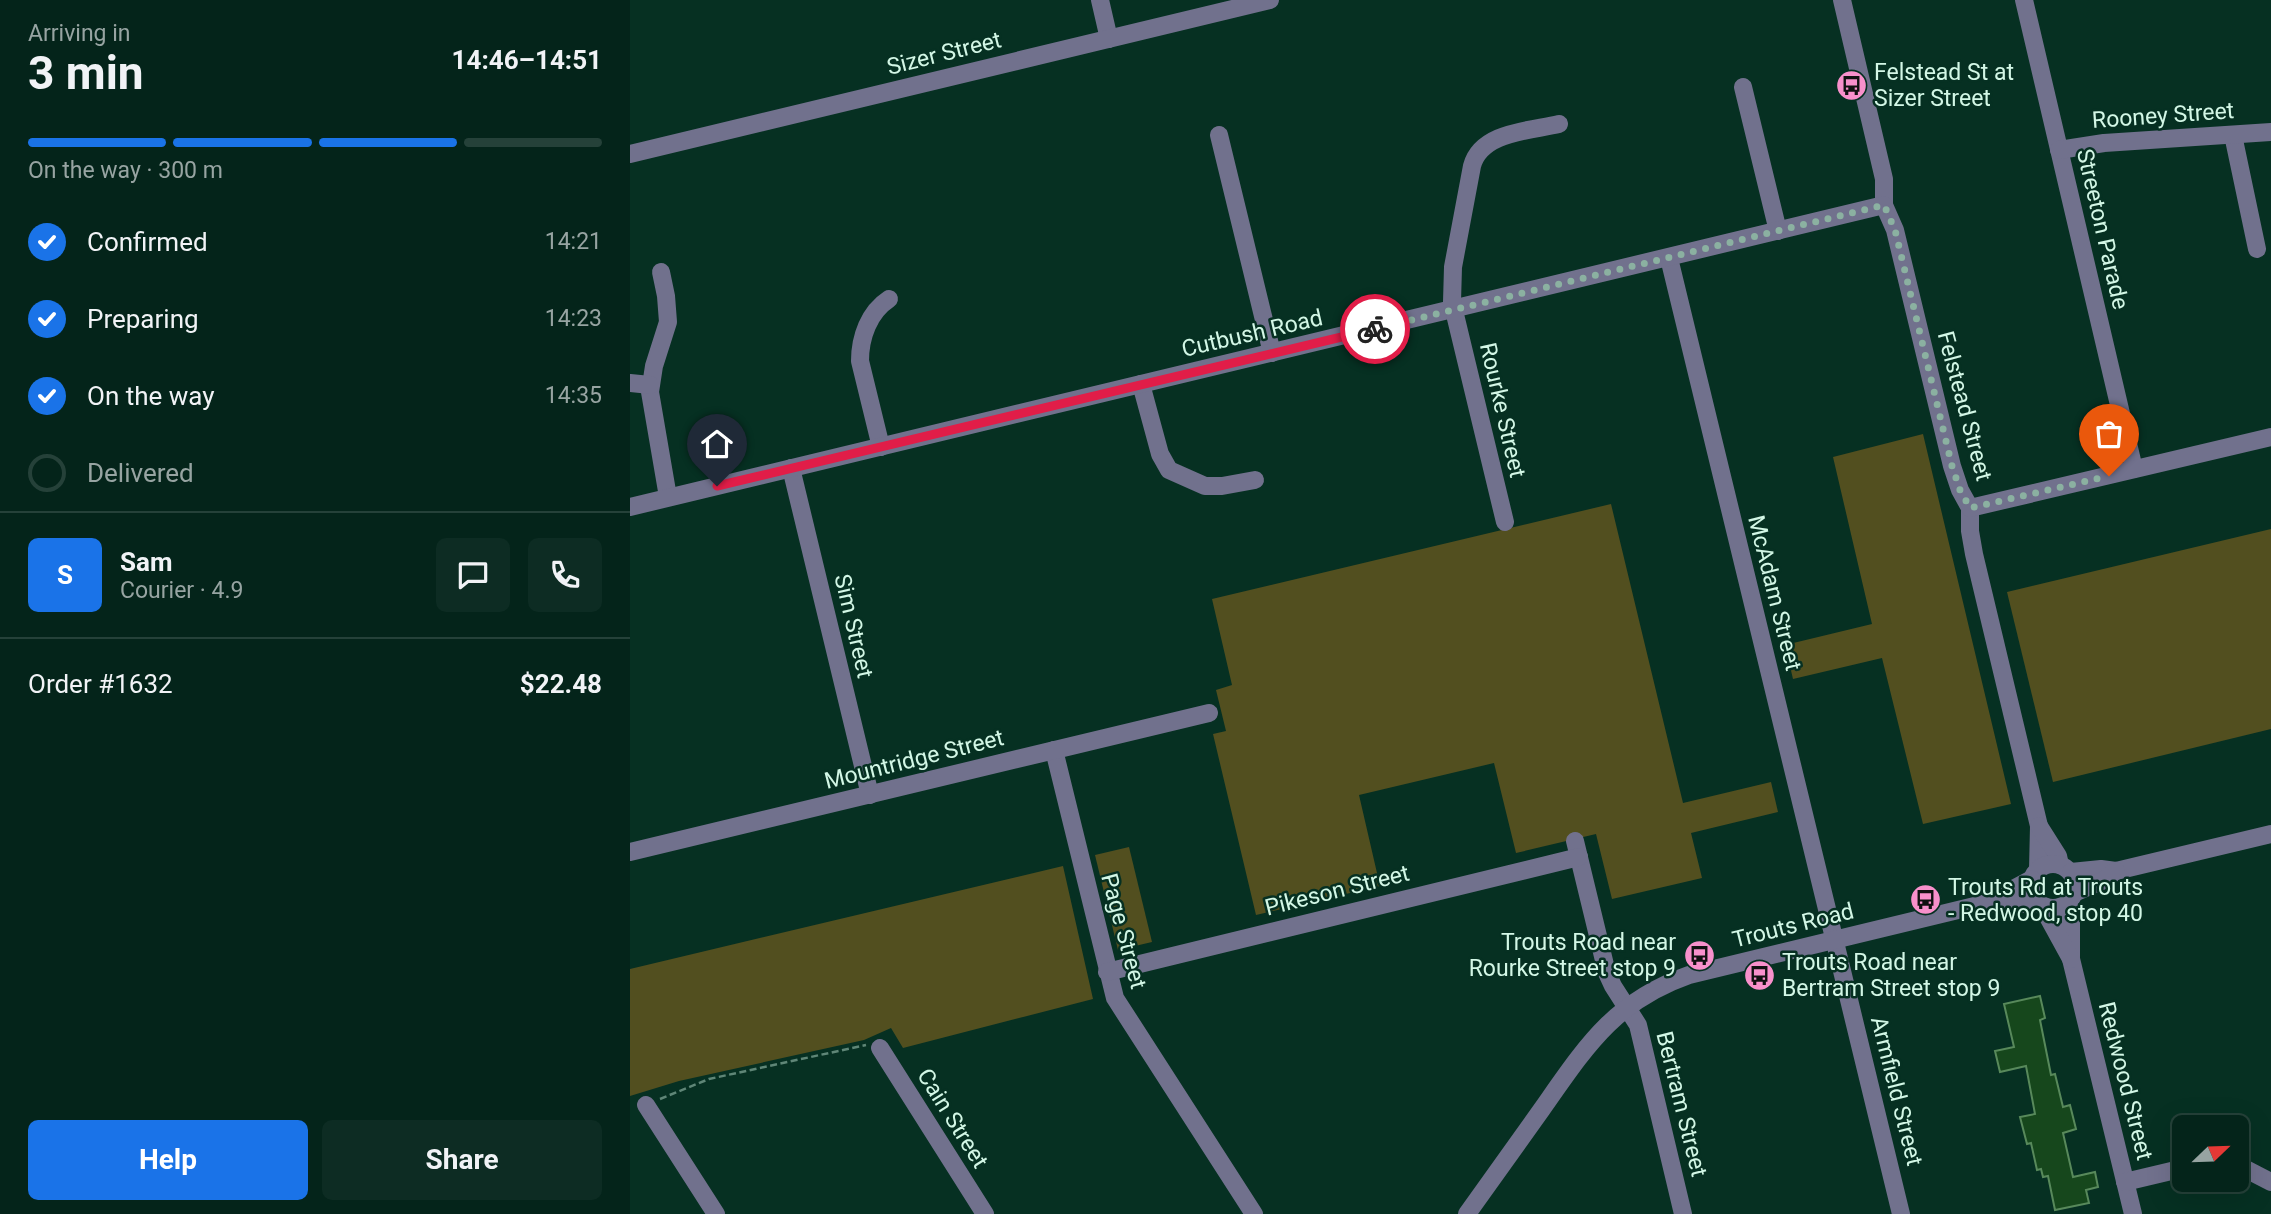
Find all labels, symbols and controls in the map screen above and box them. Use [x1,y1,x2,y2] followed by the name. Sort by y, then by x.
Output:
[28,20,131,47] text: Arriving in
[884,26,1004,81] street label: Sizer Street
[452,45,602,75] text: 14:46–14:51
[28,46,144,100] text: 3 min
[1874,59,2014,112] place label: Felstead St at Sizer Street
[1834,68,1868,102] bus stop icon: Felstead St at Sizer Street
[2091,97,2235,134] street label: Rooney Street
[2071,146,2134,312] street label: Streeton Parade
[28,157,223,184] text: On the way · 300 m
[28,223,66,261] icon: check
[87,227,208,257] text: Confirmed
[545,228,602,255] text: 14:21
[1340,294,1410,364] courier
[28,300,66,338] icon: check
[87,304,199,334] text: Preparing
[1179,304,1325,363] street label: Cutbush Road
[545,305,602,332] text: 14:23
[1356,310,1394,348] icon: bike
[1932,328,1997,484] street label: Felstead Street
[1474,340,1531,480] street label: Rourke Street
[28,377,66,415] icon: check
[87,381,215,411] text: On the way
[545,382,602,409] text: 14:35
[2079,404,2139,476] pin
[687,414,747,486] pin
[2090,415,2128,453] icon: bag
[698,425,736,463] icon: home
[87,458,194,488] text: Delivered
[1742,513,1807,674] street label: McAdam Street
[436,538,510,612] button: chat
[528,538,602,612] button: phone
[120,547,172,577] text: Sam
[57,560,73,590] text: S
[828,572,879,681] street label: Sim Street
[120,577,243,604] text: Courier · 4.9
[28,669,173,699] text: Order #1632
[520,669,602,699] text: $22.48
[822,724,1007,795] street label: Mountridge Street
[1262,860,1412,921] street label: Pikeson Street
[1095,870,1152,992] street label: Page Street
[1948,874,2143,927] place label: Trouts Rd at Trouts - Redwood, stop 40
[1908,883,1942,917] bus stop icon: Trouts Rd at Trouts - Redwood, stop 40
[1730,897,1857,954] street label: Trouts Road
[1469,929,1676,982] place label: Trouts Road near Rourke Street stop 9
[1682,938,1716,972] bus stop icon: Trouts Road near Rourke Street stop 9
[1782,949,2000,1002] place label: Trouts Road near Bertram Street stop 9
[1742,958,1776,992] bus stop icon: Trouts Road near Bertram Street stop 9
[2093,999,2158,1163] street label: Redwood Street
[1865,1014,1928,1169] street label: Armfield Street
[1650,1029,1713,1180] street label: Bertram Street
[911,1064,994,1173] street label: Cain Street
[2172,1115,2249,1192] north arrow
[2172,1115,2249,1192] map controls
[28,1120,308,1200] button: Help
[322,1120,602,1200] button: Share

